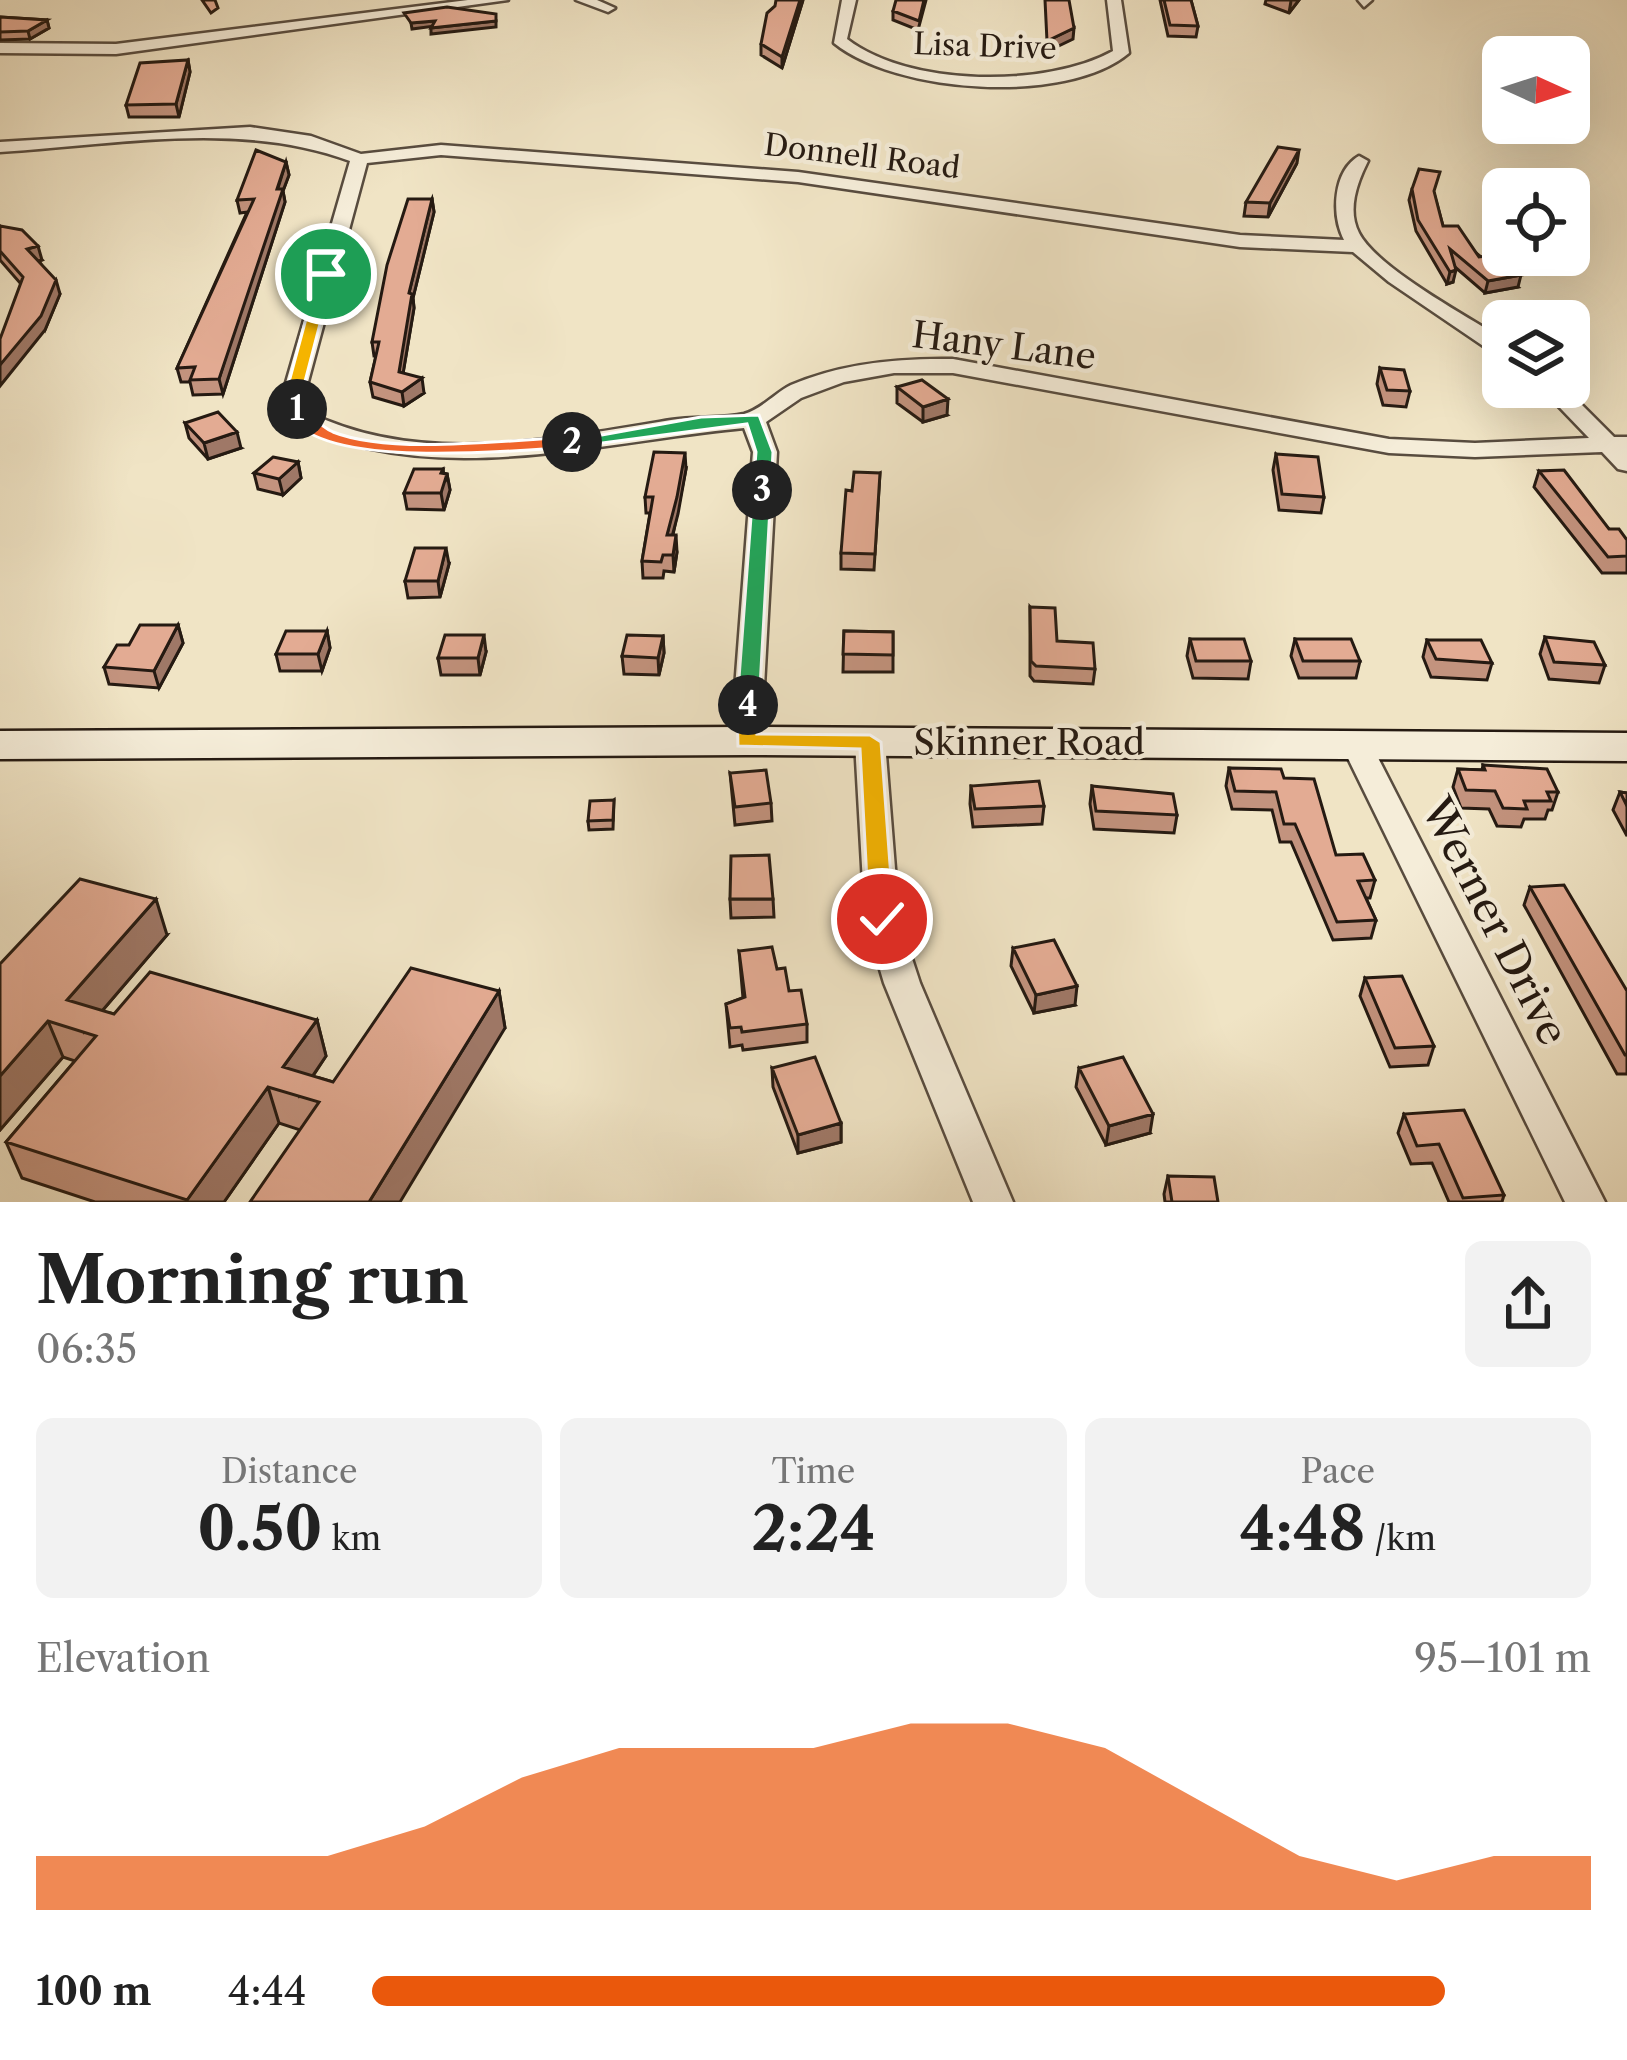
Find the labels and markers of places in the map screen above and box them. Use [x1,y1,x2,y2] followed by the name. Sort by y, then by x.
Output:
[275,223,377,325] pin
[267,379,327,439] pin: 1
[542,412,602,472] pin: 2
[732,460,792,520] pin: 3
[718,675,778,735] pin: 4
[831,868,933,970] pin

